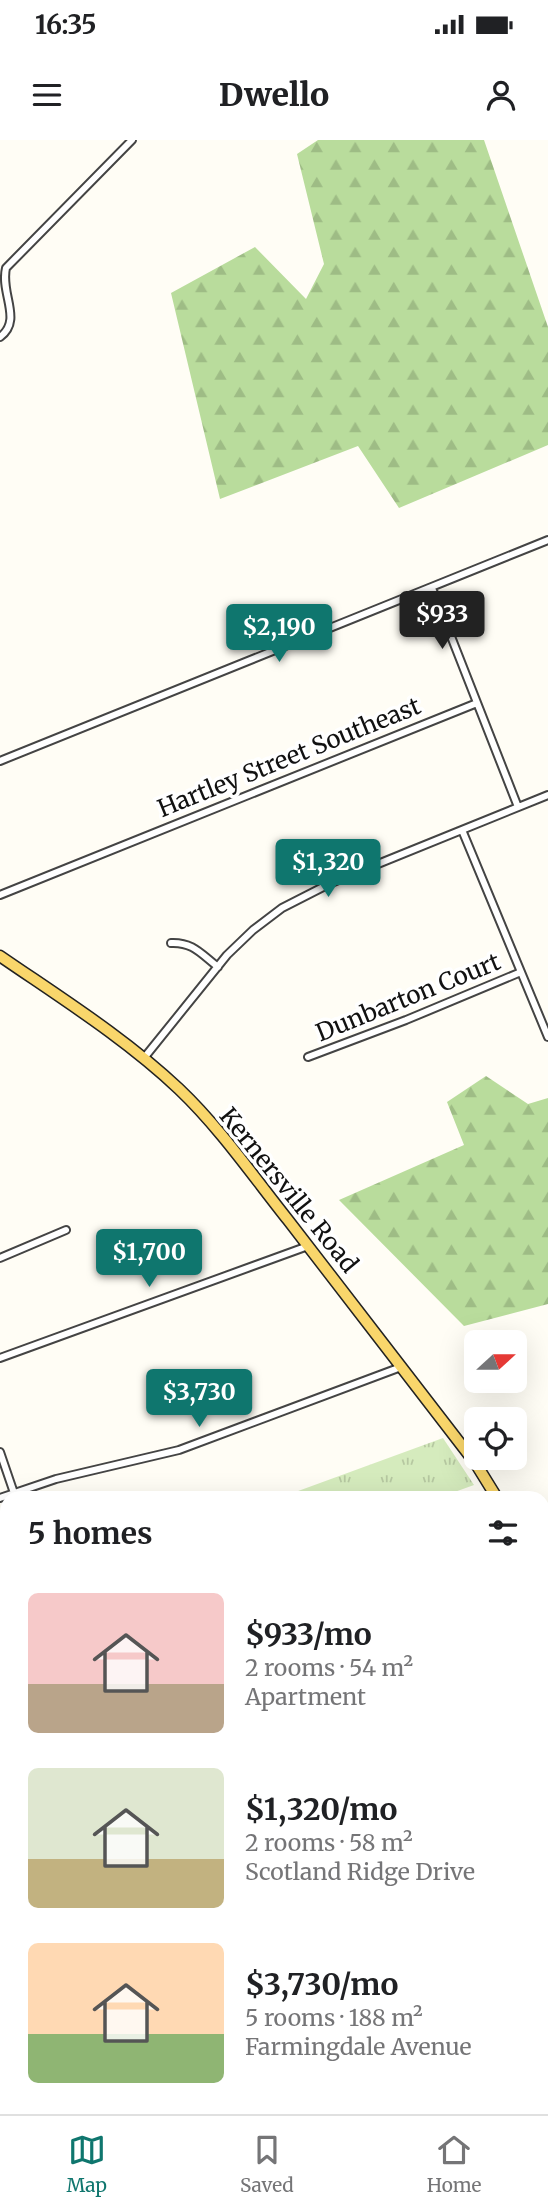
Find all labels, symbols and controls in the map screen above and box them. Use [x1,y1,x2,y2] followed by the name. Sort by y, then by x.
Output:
[35,8,96,41] text: 16:35
[219,75,329,115] text: Dwello
[28,76,66,114] icon: menu
[482,76,520,114] icon: person
[401,592,483,651] pin: $933
[416,599,469,628] text: $933
[222,604,336,664] pin: $2,190
[242,612,316,641] text: $2,190
[153,690,426,824] street label: Hartley Street Southeast
[271,840,385,899] pin: $1,320
[292,847,365,876] text: $1,320
[311,946,505,1048] street label: Dunbarton Court
[213,1101,365,1279] street label: Kernersville Road
[92,1230,206,1289] pin: $1,700
[112,1237,186,1266] text: $1,700
[464,1330,527,1393] north arrow
[464,1330,527,1470] map controls
[142,1370,256,1429] pin: $3,730
[162,1377,236,1406] text: $3,730
[464,1407,527,1470] button: locate
[28,1514,153,1552] text: 5 homes
[484,1514,522,1552] icon: filters
[245,1615,372,1653] text: $933/mo
[84,1621,168,1705] icon: home
[245,1653,413,1682] text: 2 rooms · 54 m²
[245,1682,366,1711] text: Apartment
[245,1790,397,1828] text: $1,320/mo
[84,1796,168,1880] icon: home
[245,1828,413,1857] text: 2 rooms · 58 m²
[245,1857,475,1886] text: Scotland Ridge Drive
[245,1965,398,2003] text: $3,730/mo
[84,1971,168,2055] icon: home
[245,2003,423,2032] text: 5 rooms · 188 m²
[245,2032,471,2061] text: Farmingdale Avenue
[66,2131,107,2197] tab: Map
[240,2131,294,2197] tab: Saved
[427,2131,482,2197] tab: Home

